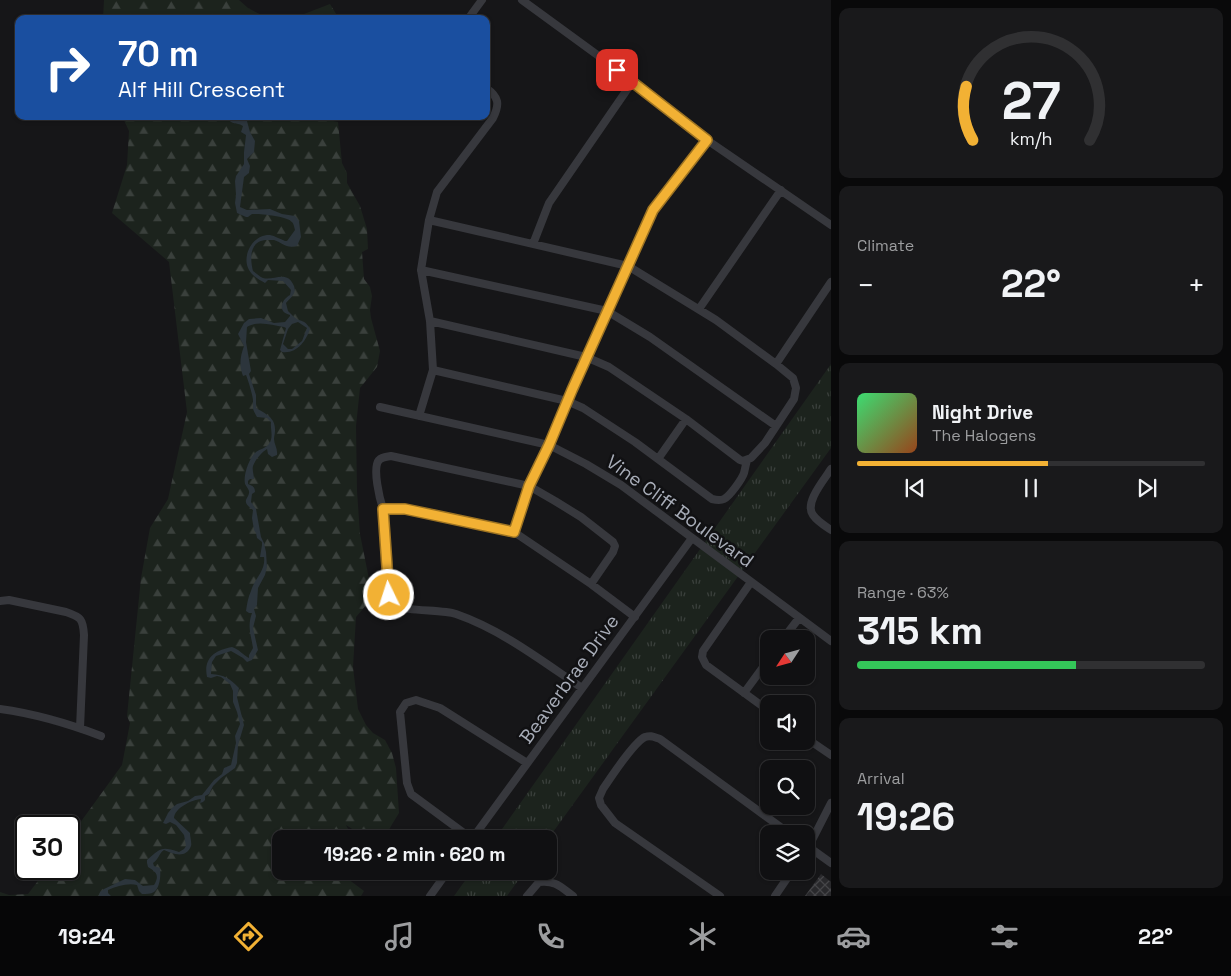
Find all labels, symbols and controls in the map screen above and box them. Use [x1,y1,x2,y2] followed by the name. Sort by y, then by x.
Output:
[118,32,199,76] text: 70 m
[35,35,100,100] icon: right
[596,49,638,91] pin
[603,56,631,84] icon: arrive
[1001,68,1061,134] text: 27
[118,75,285,103] text: Alf Hill Crescent
[1010,127,1052,150] text: km/h
[857,235,914,256] text: Climate
[1001,260,1061,308] text: 22°
[857,267,874,303] text: −
[1188,267,1205,303] text: +
[932,400,1033,425] text: Night Drive
[932,425,1036,446] text: The Halogens
[601,449,759,573] street label: Vine Cliff Boulevard
[901,474,929,502] icon: previous
[1017,474,1045,502] icon: pause
[1133,474,1161,502] icon: next
[362,568,414,620] position arrow
[857,582,949,603] text: Range · 63%
[857,607,983,655] text: 315 km
[514,609,624,749] street label: Beaverbrae Drive
[760,630,815,685] north arrow
[760,630,815,880] map controls
[760,695,815,750] button: sound
[760,760,815,815] button: search
[857,768,905,789] text: Arrival
[857,793,955,841] text: 19:26
[15,815,80,880] speed limit sign: 30
[760,825,815,880] button: layers
[323,842,506,867] text: 19:26 · 2 min · 620 m
[231,919,266,954] icon: directions
[382,919,417,954] icon: music
[533,919,568,954] icon: phone
[685,919,720,954] icon: climate
[836,919,871,954] icon: car
[987,919,1022,954] icon: filters
[58,922,115,950] text: 19:24
[1138,922,1173,950] text: 22°

